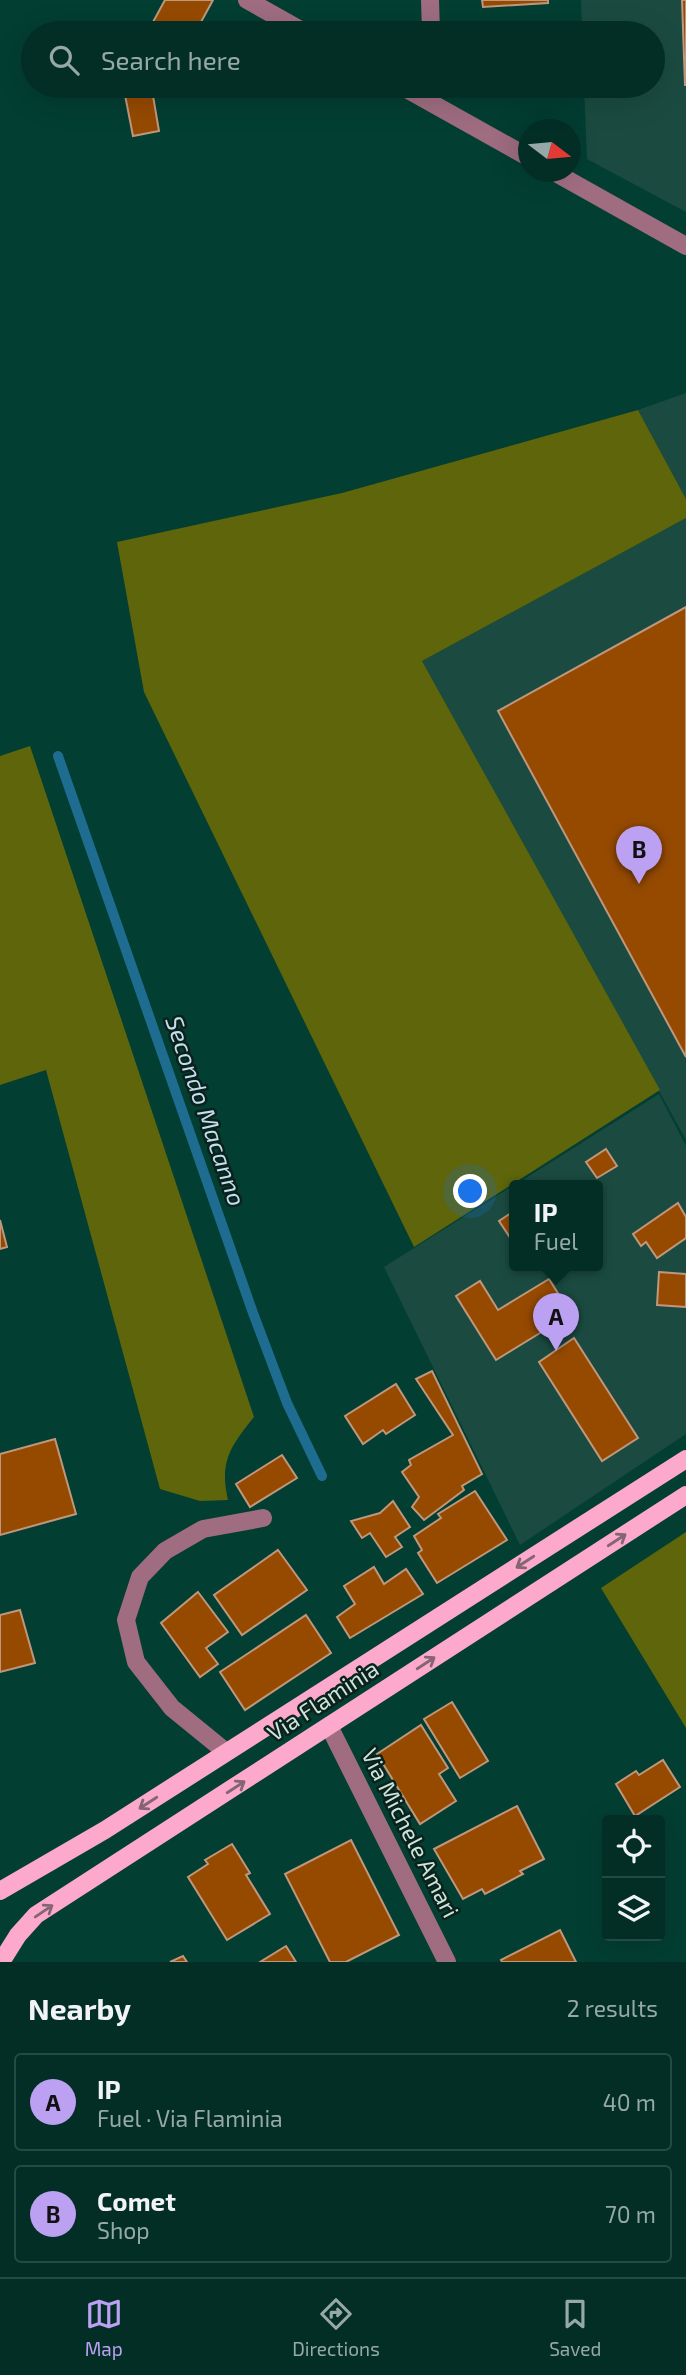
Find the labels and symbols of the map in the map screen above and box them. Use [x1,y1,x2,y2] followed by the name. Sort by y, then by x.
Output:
[518,119,581,182] north arrow
[616,826,662,884] pin: B
[160,1012,253,1209] water label: Secondo Macanno
[453,1174,487,1208] your location
[533,1293,579,1351] pin: A
[607,1533,627,1547] one-way arrow
[516,1555,536,1569] one-way arrow
[262,1654,383,1746] street label: Via Flaminia
[416,1656,436,1670] one-way arrow
[356,1743,466,1922] street label: Via Michele Amari
[225,1780,245,1794] one-way arrow
[138,1796,158,1810] one-way arrow
[34,1903,54,1917] one-way arrow

